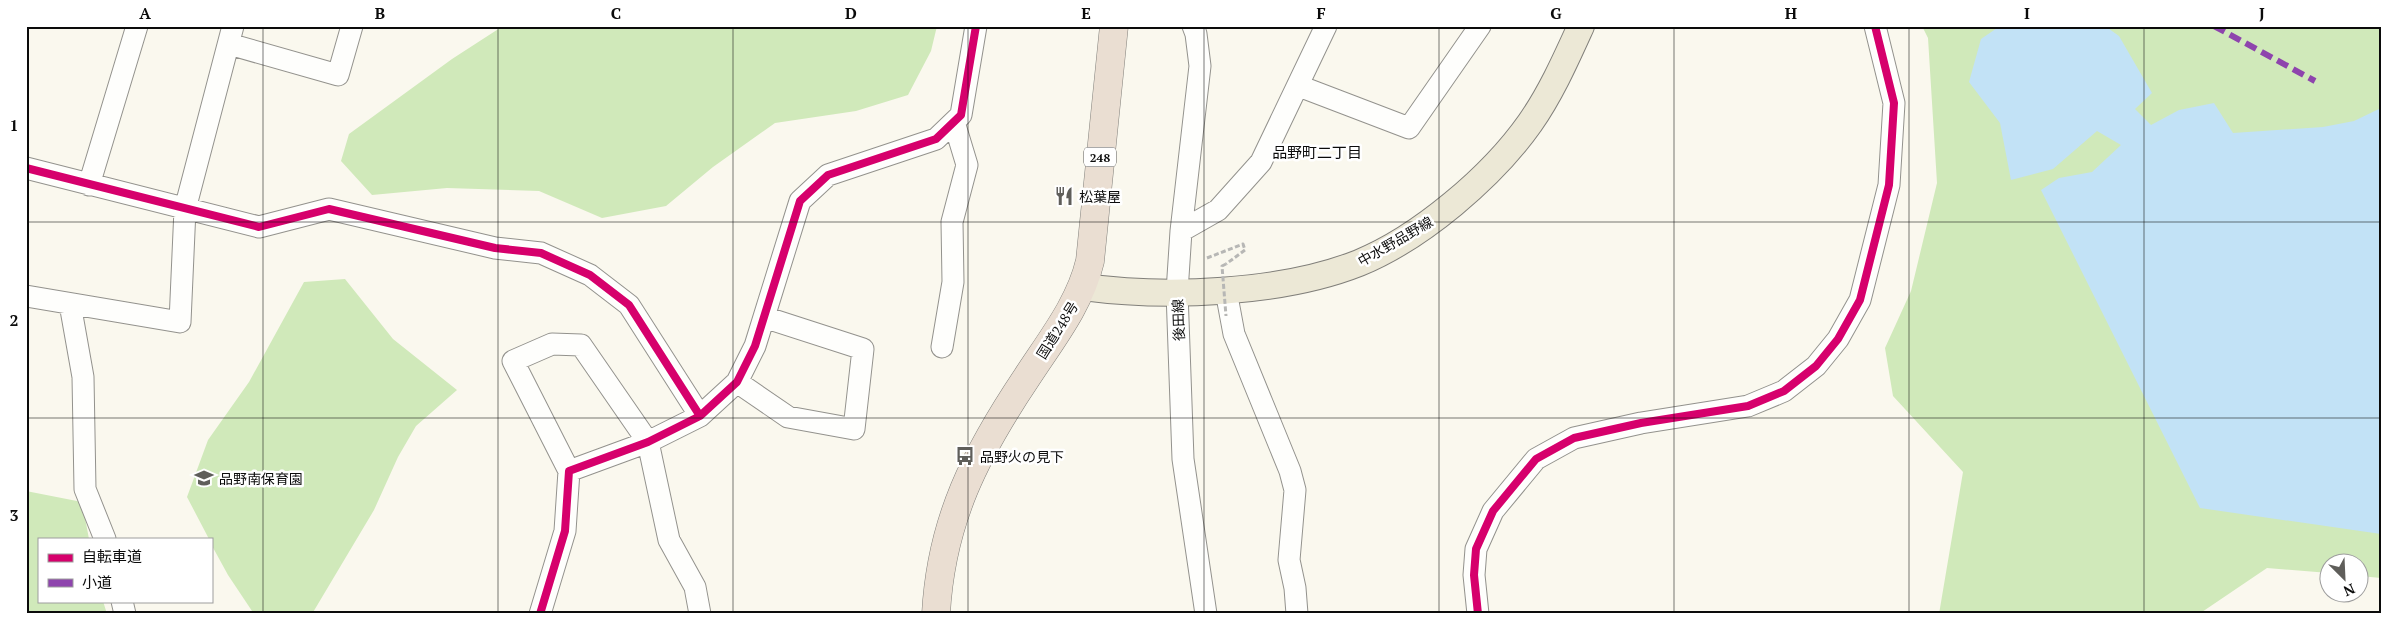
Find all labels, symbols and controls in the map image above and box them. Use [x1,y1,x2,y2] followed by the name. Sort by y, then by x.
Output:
[139,2,151,24] text: A
[375,2,385,24] text: B
[611,2,621,24] text: C
[845,2,857,24] text: D
[1081,2,1091,24] text: E
[1316,2,1326,24] text: F
[1550,2,1562,24] text: G
[1785,2,1797,24] text: H
[2024,2,2030,24] text: I
[2259,2,2265,24] text: J
[9,114,19,136] text: 1
[1272,142,1362,162] district label: 品野町二丁目
[1084,148,1116,166] road number: 248
[1053,185,1075,207] restaurant icon: 松葉屋
[1079,187,1121,206] place label: 松葉屋
[1354,212,1436,270] street label: 中水野品野線
[1032,298,1082,362] street label: 国道248号
[1168,299,1188,341] street label: 後田線
[9,309,19,331] text: 2
[954,445,976,467] bus stop icon: 品野火の見下
[980,447,1064,466] place label: 品野火の見下
[193,467,215,489] school or university icon: 品野南保育園
[219,469,303,488] place label: 品野南保育園
[9,504,19,526] text: 3
[38,538,212,602] legend
[82,546,142,566] text: 自転車道
[2320,552,2370,602] north arrow
[82,572,112,592] text: 小道
[2340,579,2358,601] text: N

